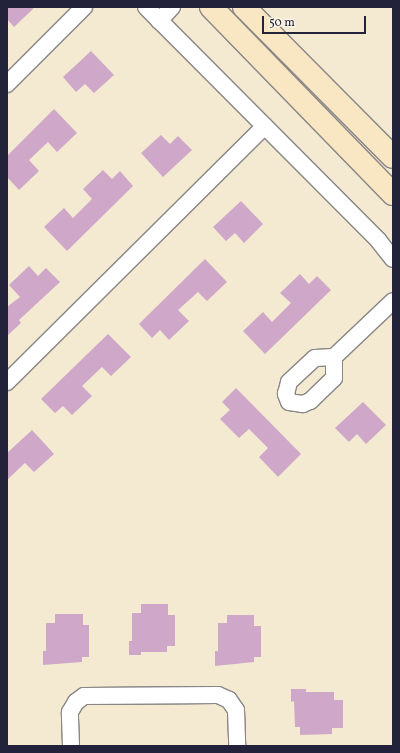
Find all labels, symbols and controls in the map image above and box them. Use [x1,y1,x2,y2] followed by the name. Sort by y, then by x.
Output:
[264,8,368,34] scale bar
[269,15,295,31] text: 50 m

